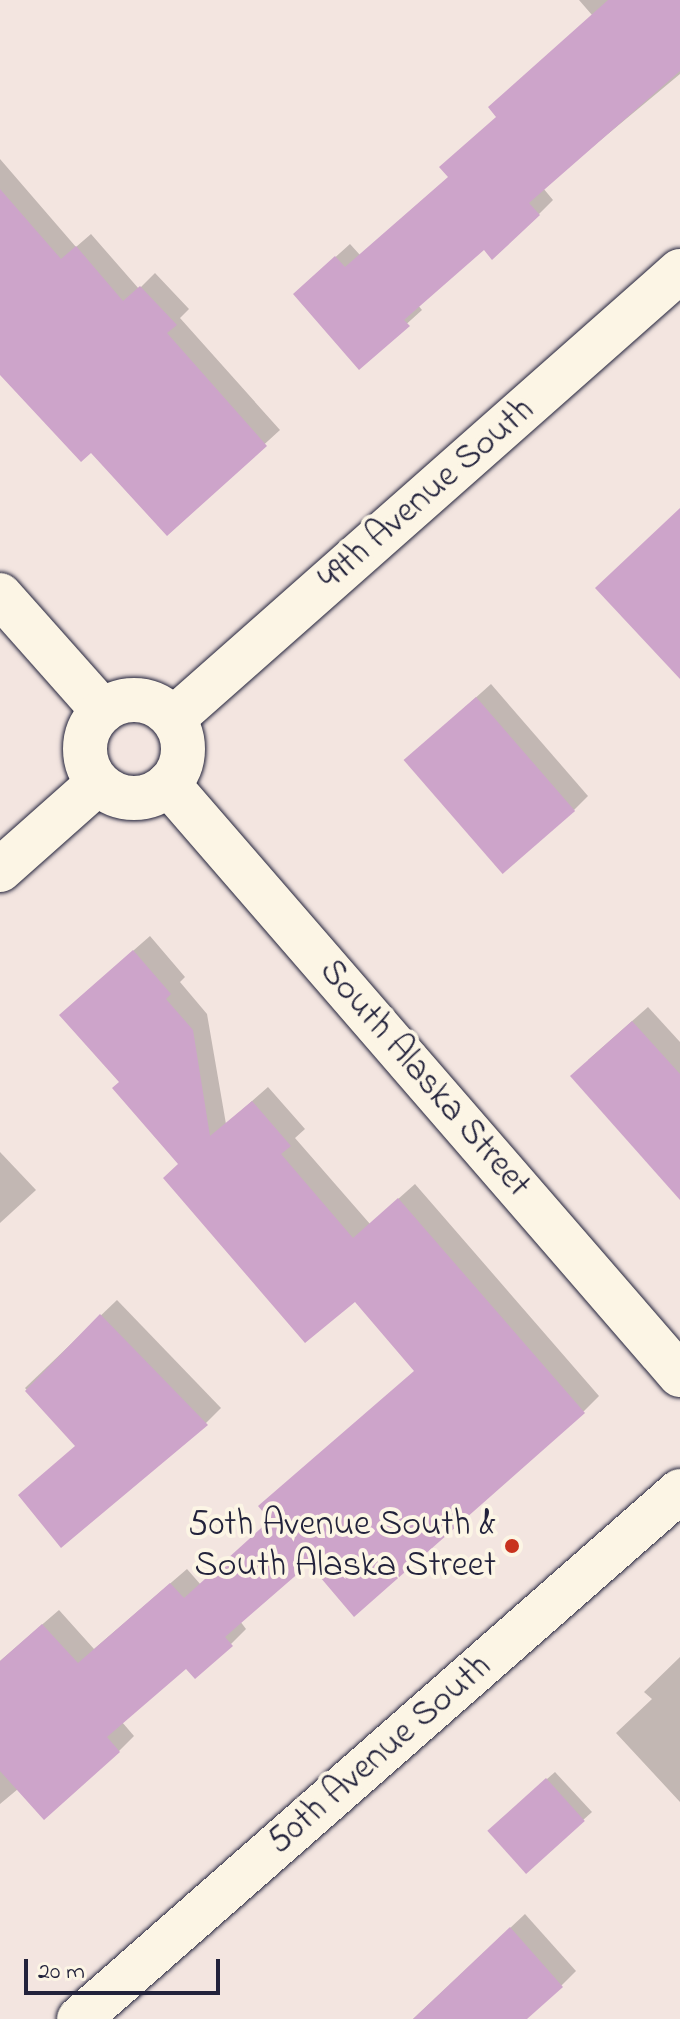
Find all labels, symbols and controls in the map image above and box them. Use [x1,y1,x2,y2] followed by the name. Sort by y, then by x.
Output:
[310,389,544,601] street label: 49th Avenue South
[309,951,539,1207] street label: South Alaska Street
[188,1503,496,1588] place label: 50th Avenue South & South Alaska Street
[503,1537,521,1555] marker: 50th Avenue South & South Alaska Street
[259,1646,501,1864] street label: 50th Avenue South
[28,1943,224,1993] scale bar
[38,1955,85,1990] text: 20 m

